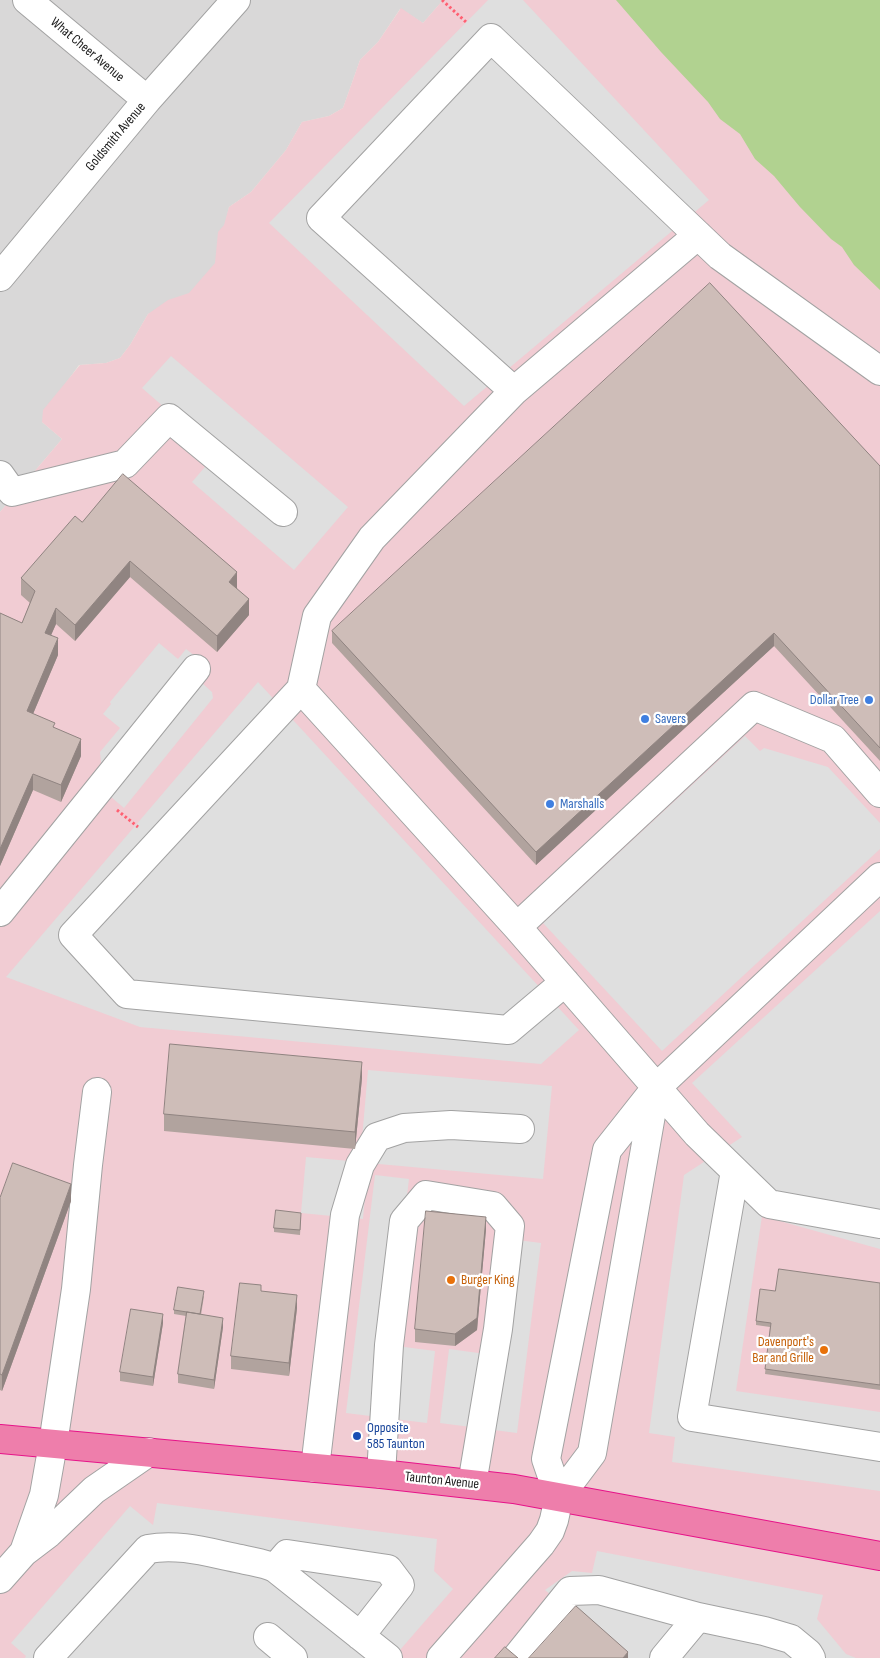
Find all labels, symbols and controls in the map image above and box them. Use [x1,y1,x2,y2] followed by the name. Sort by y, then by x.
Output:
[47,14,127,86] street label: What Cheer Avenue
[82,99,150,175] street label: Goldsmith Avenue
[810,692,859,708] place label: Dollar Tree
[863,694,875,706] marker: Dollar Tree
[655,711,686,727] place label: Savers
[639,713,651,725] marker: Savers
[560,796,604,812] place label: Marshalls
[544,798,556,810] marker: Marshalls
[461,1272,515,1288] place label: Burger King
[445,1274,457,1286] marker: Burger King
[752,1334,814,1366] place label: Davenport's Bar and Grille
[818,1344,830,1356] marker: Davenport's Bar and Grille
[367,1420,425,1452] place label: Opposite 585 Taunton
[351,1430,363,1442] marker: Opposite 585 Taunton
[404,1469,480,1493] street label: Taunton Avenue

